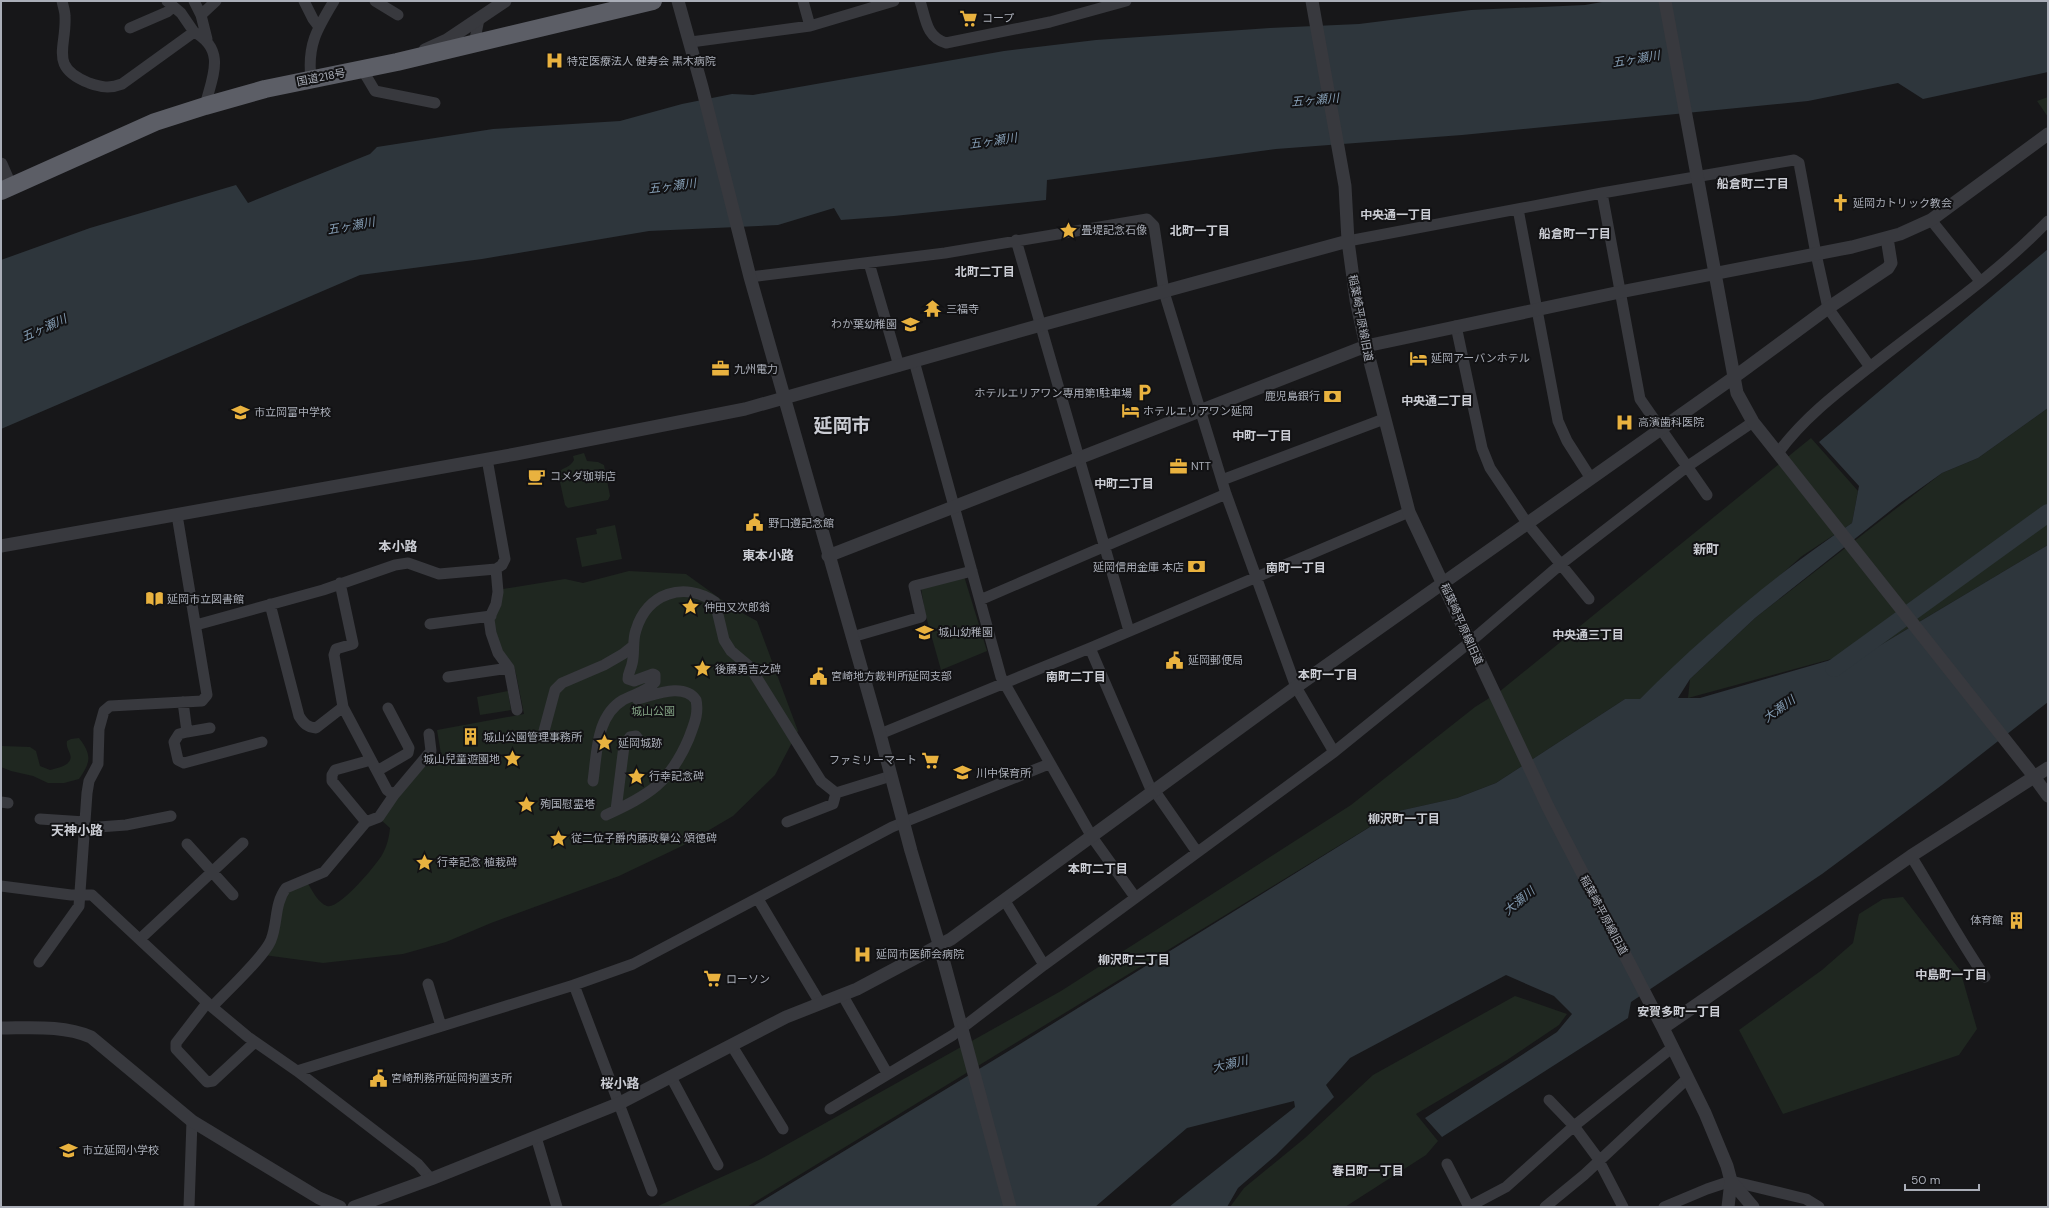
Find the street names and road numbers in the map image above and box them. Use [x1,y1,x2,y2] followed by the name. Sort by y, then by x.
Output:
[295,65,347,89] street label: 国道218号
[1346,273,1376,363] street label: 稲葉崎平原線旧道
[1438,581,1486,667] street label: 稲葉崎平原線旧道
[1577,873,1631,957] street label: 稲葉崎平原線旧道

